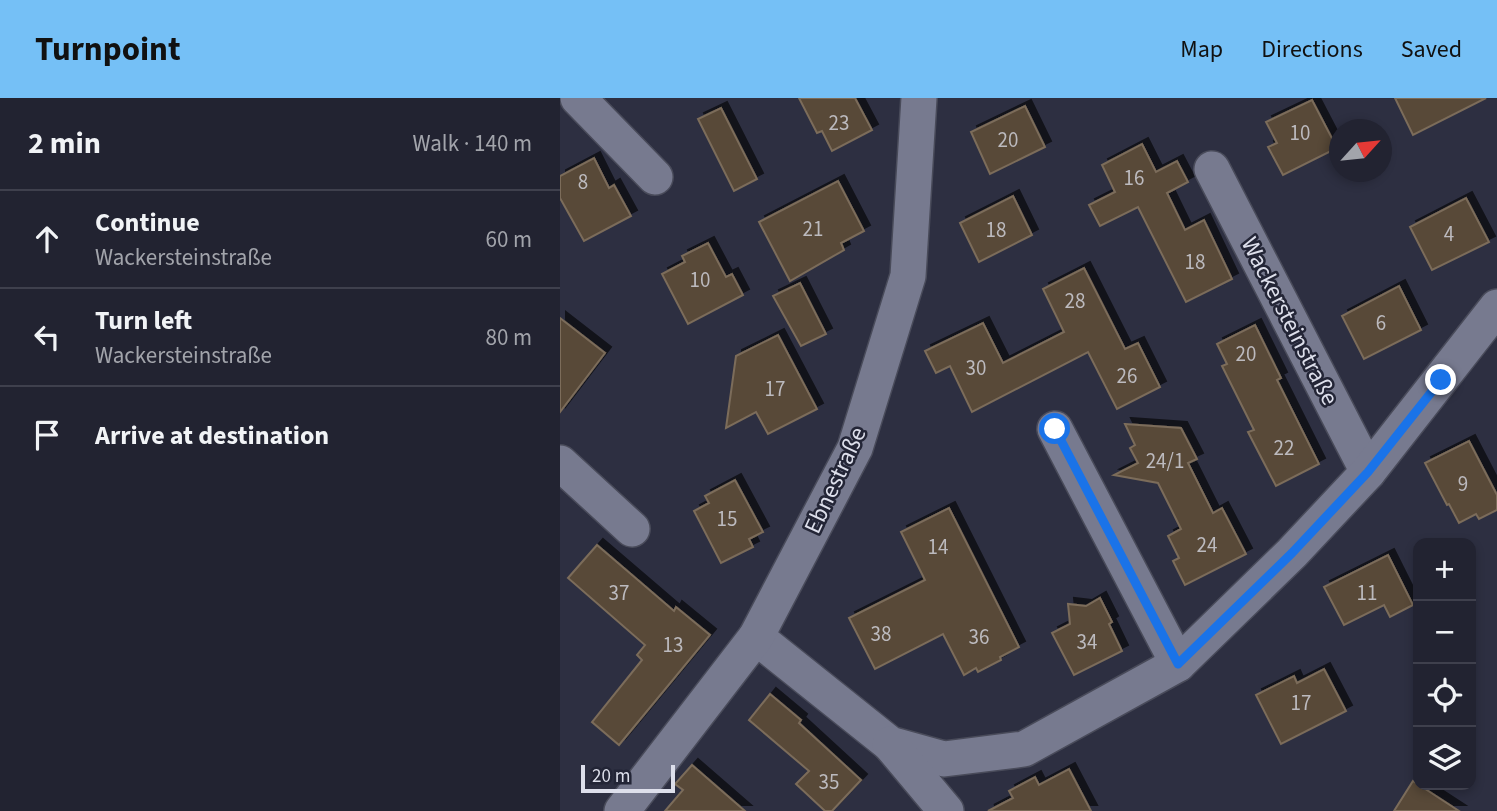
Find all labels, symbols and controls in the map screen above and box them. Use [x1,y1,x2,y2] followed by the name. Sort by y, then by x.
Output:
[35,26,181,73] text: Turnpoint
[1180,32,1223,67] text: Map
[1261,32,1363,67] text: Directions
[1401,32,1462,67] text: Saved
[829,108,849,138] house number: 23
[1290,118,1310,148] house number: 10
[1329,119,1392,182] north arrow
[28,122,101,165] text: 2 min
[998,125,1018,155] house number: 20
[413,127,532,160] text: Walk · 140 m
[1124,163,1144,193] house number: 16
[578,167,588,197] house number: 8
[95,204,200,241] text: Continue
[803,214,823,244] house number: 21
[986,215,1006,245] house number: 18
[1444,219,1454,249] house number: 4
[28,220,66,258] icon: ahead
[485,223,532,256] text: 60 m
[1232,231,1347,411] street label: Wackersteinstraße
[95,241,272,274] text: Wackersteinstraße
[1185,247,1205,277] house number: 18
[690,265,710,295] house number: 10
[1065,286,1085,316] house number: 28
[95,302,192,339] text: Turn left
[1376,308,1386,338] house number: 6
[28,318,66,356] icon: left
[485,321,532,354] text: 80 m
[95,339,272,372] text: Wackersteinstraße
[1236,339,1256,369] house number: 20
[966,353,986,383] house number: 30
[1117,361,1137,391] house number: 26
[1425,364,1456,395] route end
[765,374,785,404] house number: 17
[1039,413,1070,444] route start
[28,416,66,454] icon: arrive
[95,417,329,454] text: Arrive at destination
[795,421,875,539] street label: Ebnestraße
[1274,433,1294,463] house number: 22
[1146,446,1184,476] house number: 24/1
[1458,469,1468,499] house number: 9
[717,504,737,534] house number: 15
[1197,530,1217,560] house number: 24
[928,532,948,562] house number: 14
[1413,538,1476,790] map controls
[1413,538,1476,601] button: +
[609,578,629,608] house number: 37
[1357,578,1377,608] house number: 11
[1413,601,1476,664] button: −
[871,619,891,649] house number: 38
[969,622,989,652] house number: 36
[1077,627,1097,657] house number: 34
[663,630,683,660] house number: 13
[1413,664,1476,727] button: locate
[1291,688,1311,718] house number: 17
[1413,727,1476,790] button: layers
[581,762,676,794] scale bar
[592,763,630,790] text: 20 m
[819,767,839,797] house number: 35

